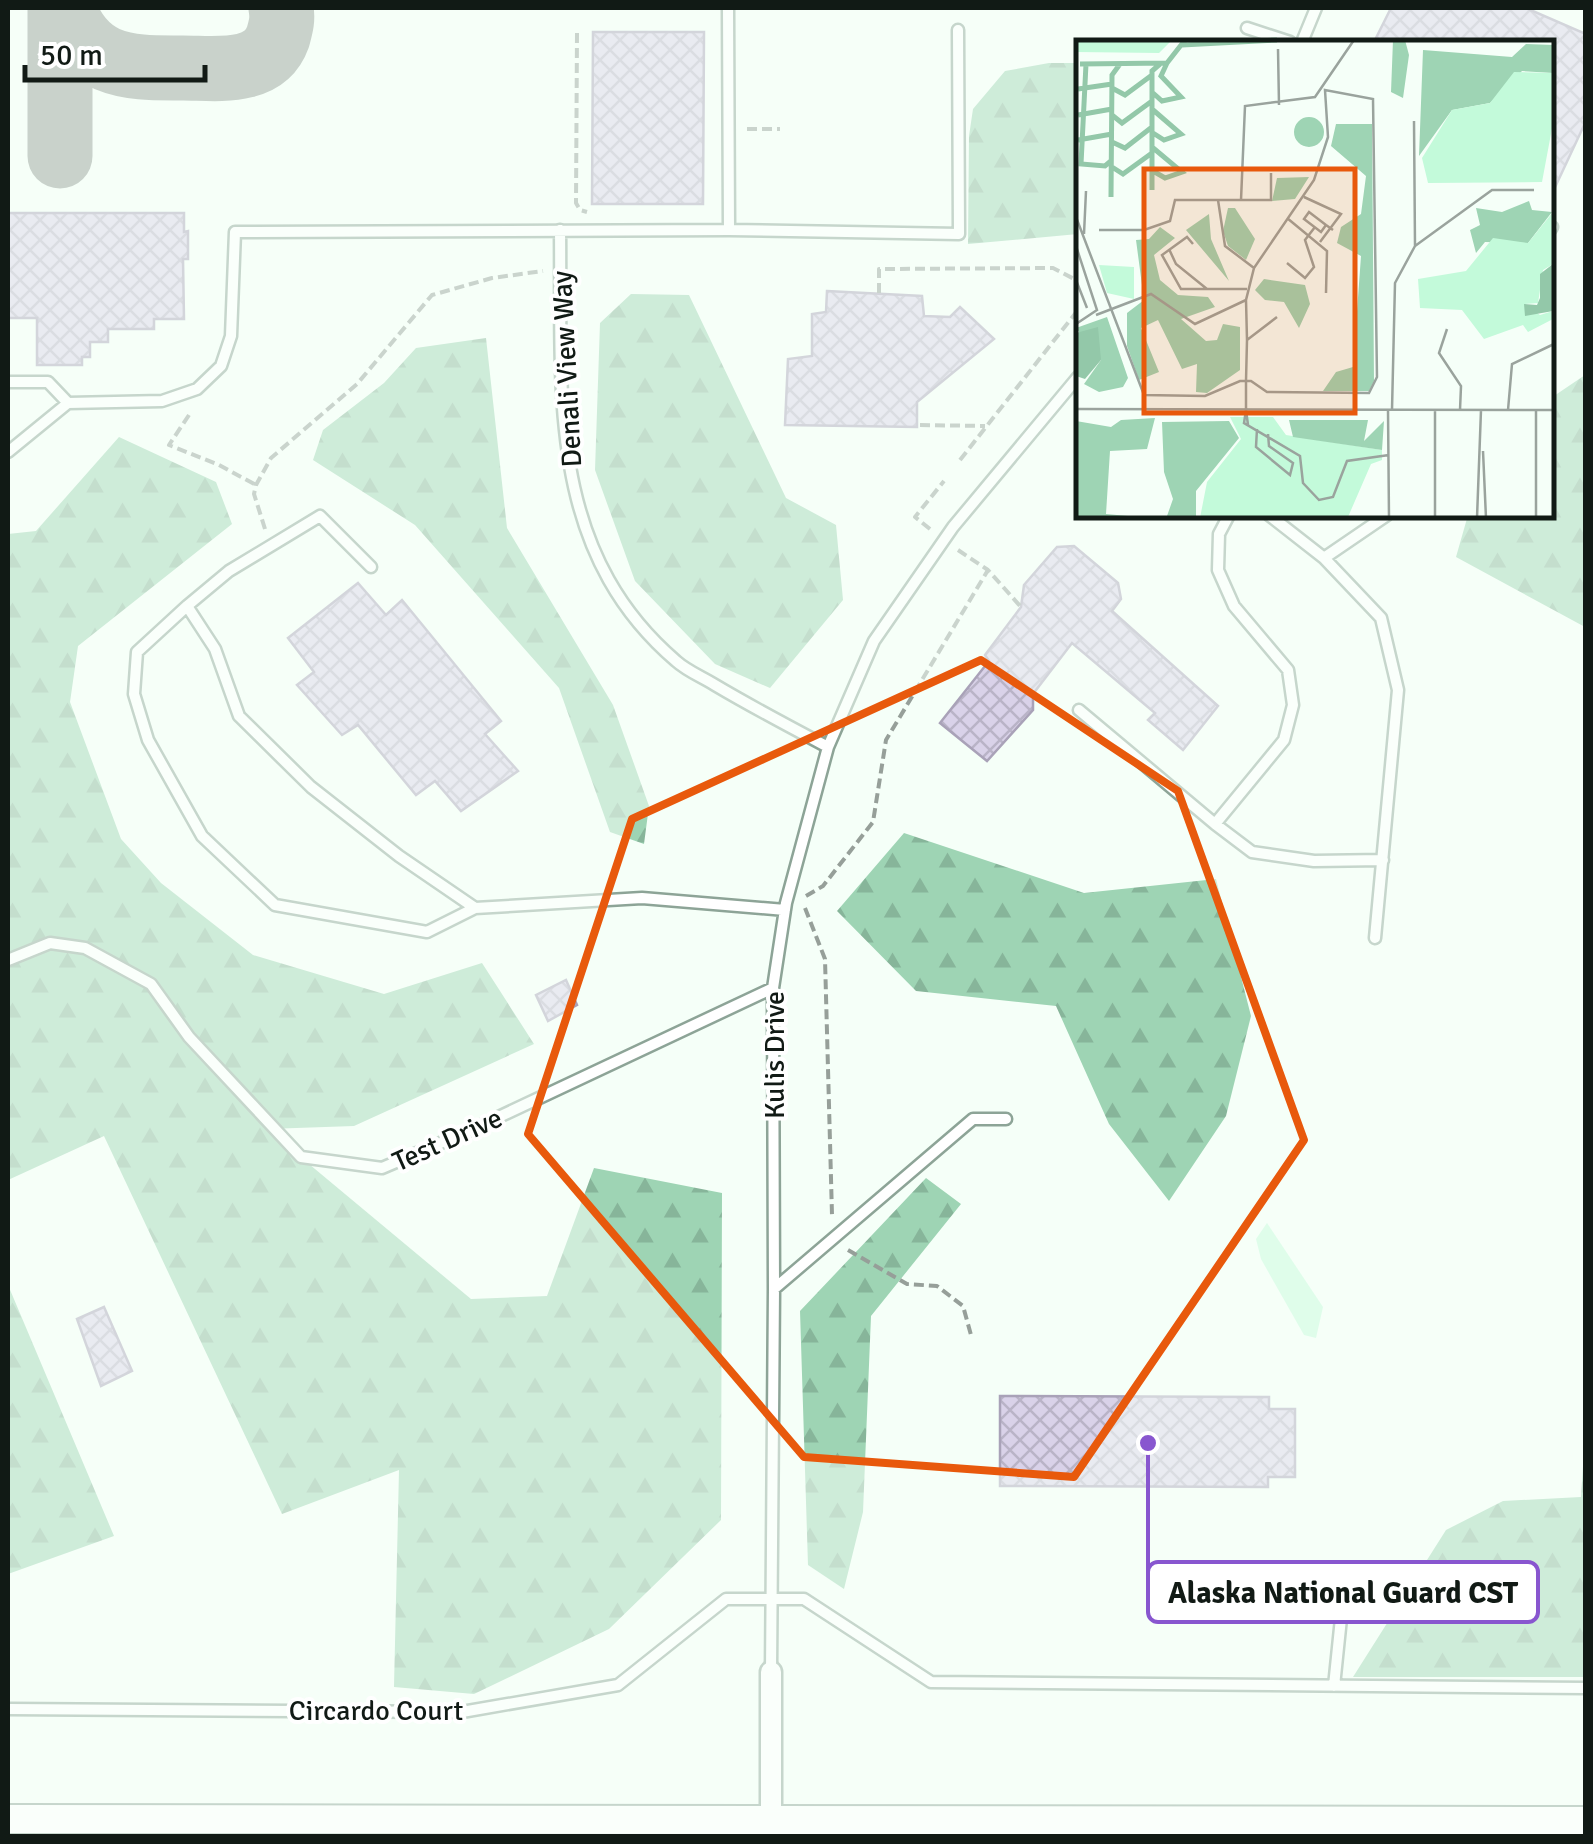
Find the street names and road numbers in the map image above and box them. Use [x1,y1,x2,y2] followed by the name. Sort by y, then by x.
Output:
[545,270,589,468] street label: Denali View Way
[758,991,792,1119] street label: Kulis Drive
[387,1101,507,1179] street label: Test Drive
[289,1694,463,1728] street label: Circardo Court

